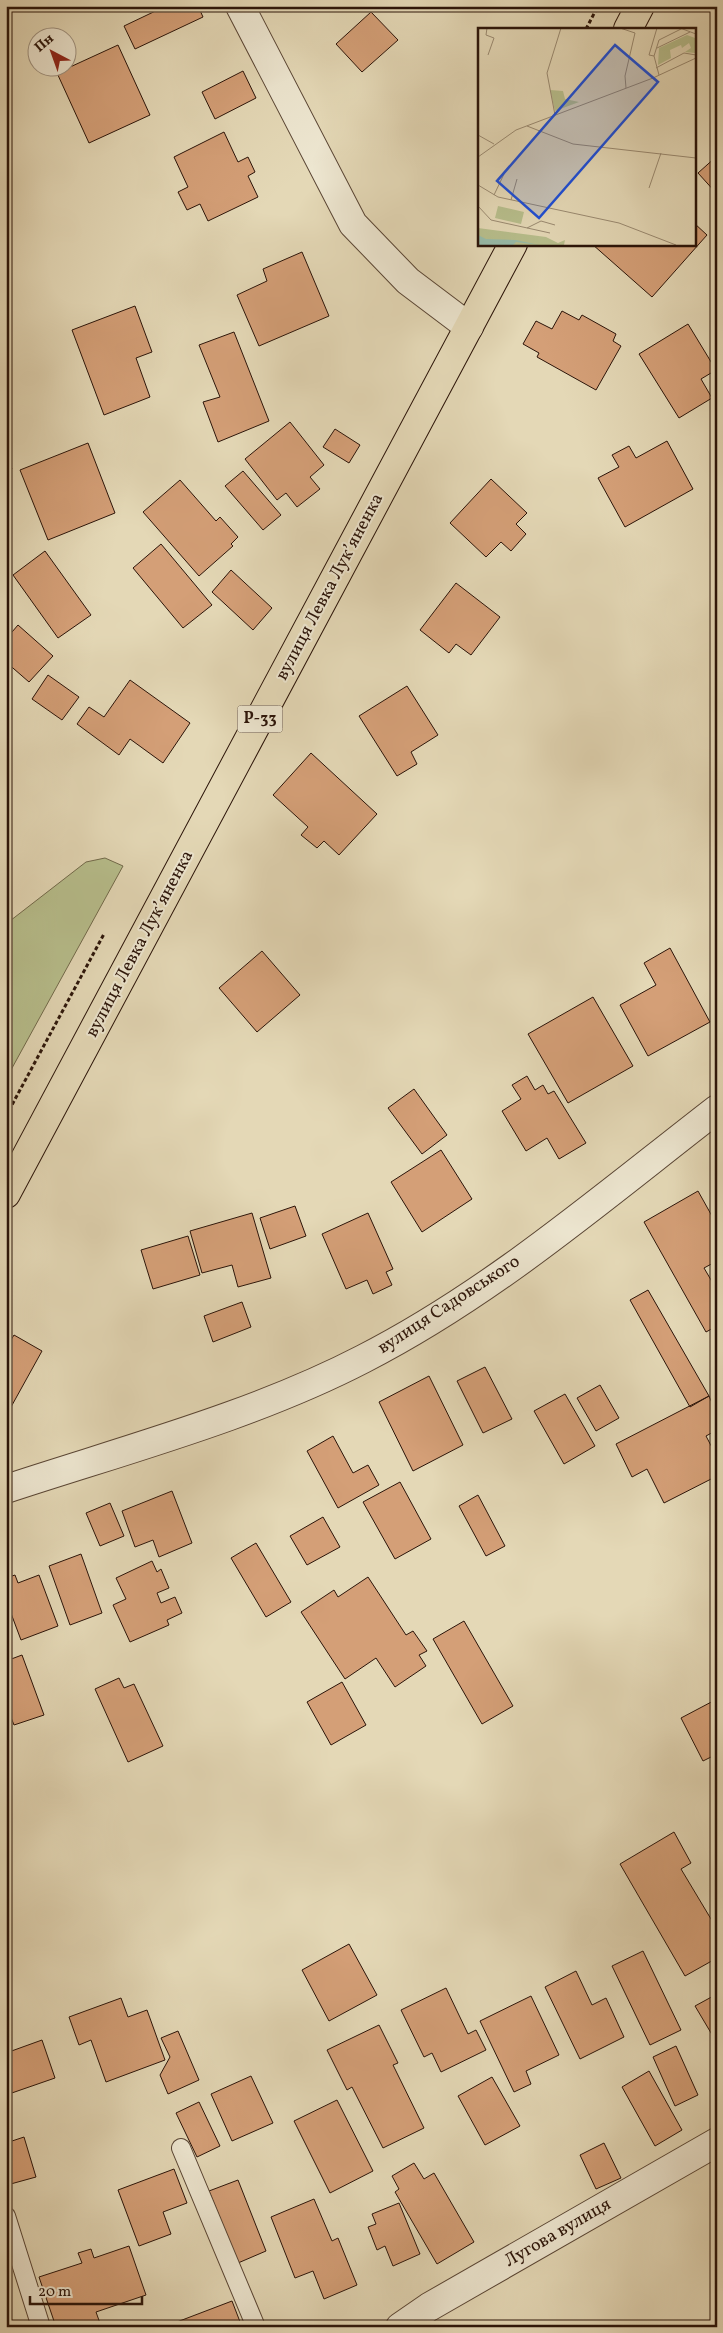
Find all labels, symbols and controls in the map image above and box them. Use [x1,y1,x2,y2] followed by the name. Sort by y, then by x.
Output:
[28,28,78,78] north arrow
[478,28,696,245] inset map
[31,30,58,57] text: Пн
[270,489,390,685] street label: вулиця Левка Лукʼяненка
[238,706,282,732] road number: Р-33
[80,846,200,1042] street label: вулиця Левка Лукʼяненка
[373,1250,525,1360] street label: вулиця Садовського
[500,2192,616,2274] street label: Лугова вулиця
[30,2273,142,2305] scale bar
[38,2282,71,2303] text: 20 m

